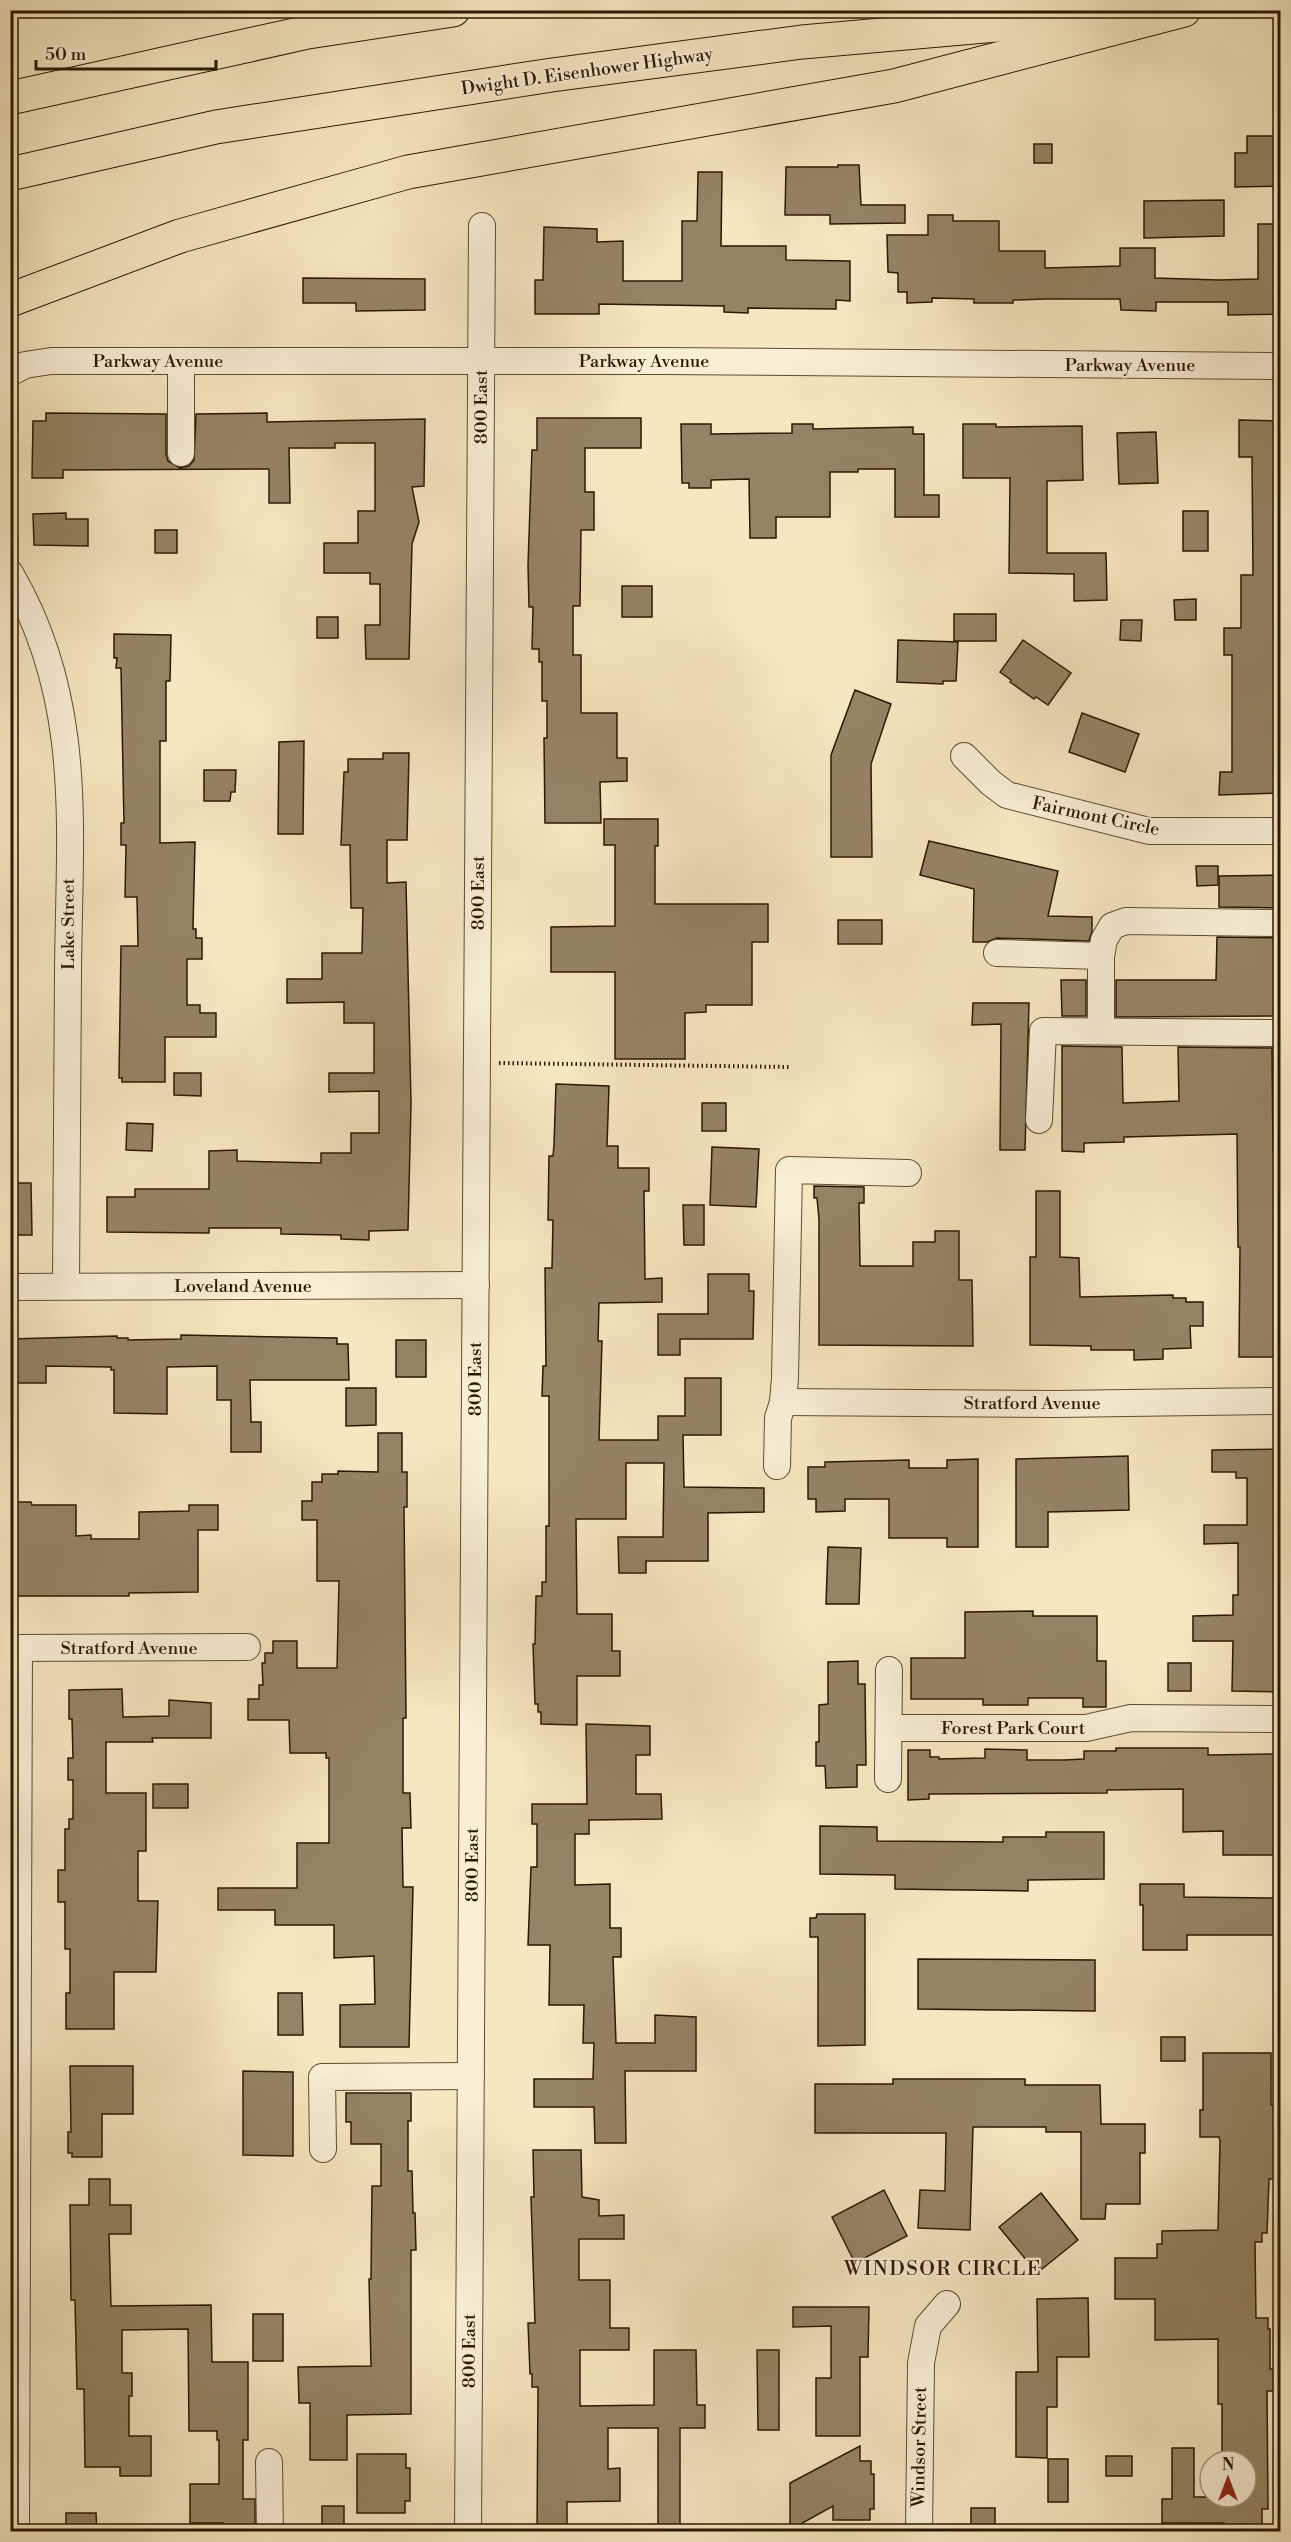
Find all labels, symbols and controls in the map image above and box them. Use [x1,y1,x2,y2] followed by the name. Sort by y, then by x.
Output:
[36,33,216,71] scale bar
[460,42,715,101] street label: Dwight D. Eisenhower Highway
[45,43,87,66] text: 50 m
[93,350,223,373] street label: Parkway Avenue
[579,350,709,373] street label: Parkway Avenue
[1065,354,1195,377] street label: Parkway Avenue
[470,369,493,444] street label: 800 East
[1030,792,1162,841] street label: Fairmont Circle
[467,855,490,930] street label: 800 East
[57,877,80,970] street label: Lake Street
[174,1275,312,1298] street label: Loveland Avenue
[464,1341,487,1416] street label: 800 East
[963,1392,1101,1415] street label: Stratford Avenue
[60,1637,198,1660] street label: Stratford Avenue
[941,1717,1086,1740] street label: Forest Park Court
[461,1827,484,1902] street label: 800 East
[843,2257,1042,2282] district label: WINDSOR CIRCLE
[458,2313,481,2388] street label: 800 East
[907,2386,932,2509] street label: Windsor Street
[1198,2449,1258,2509] north arrow
[1222,2455,1235,2475] text: N

